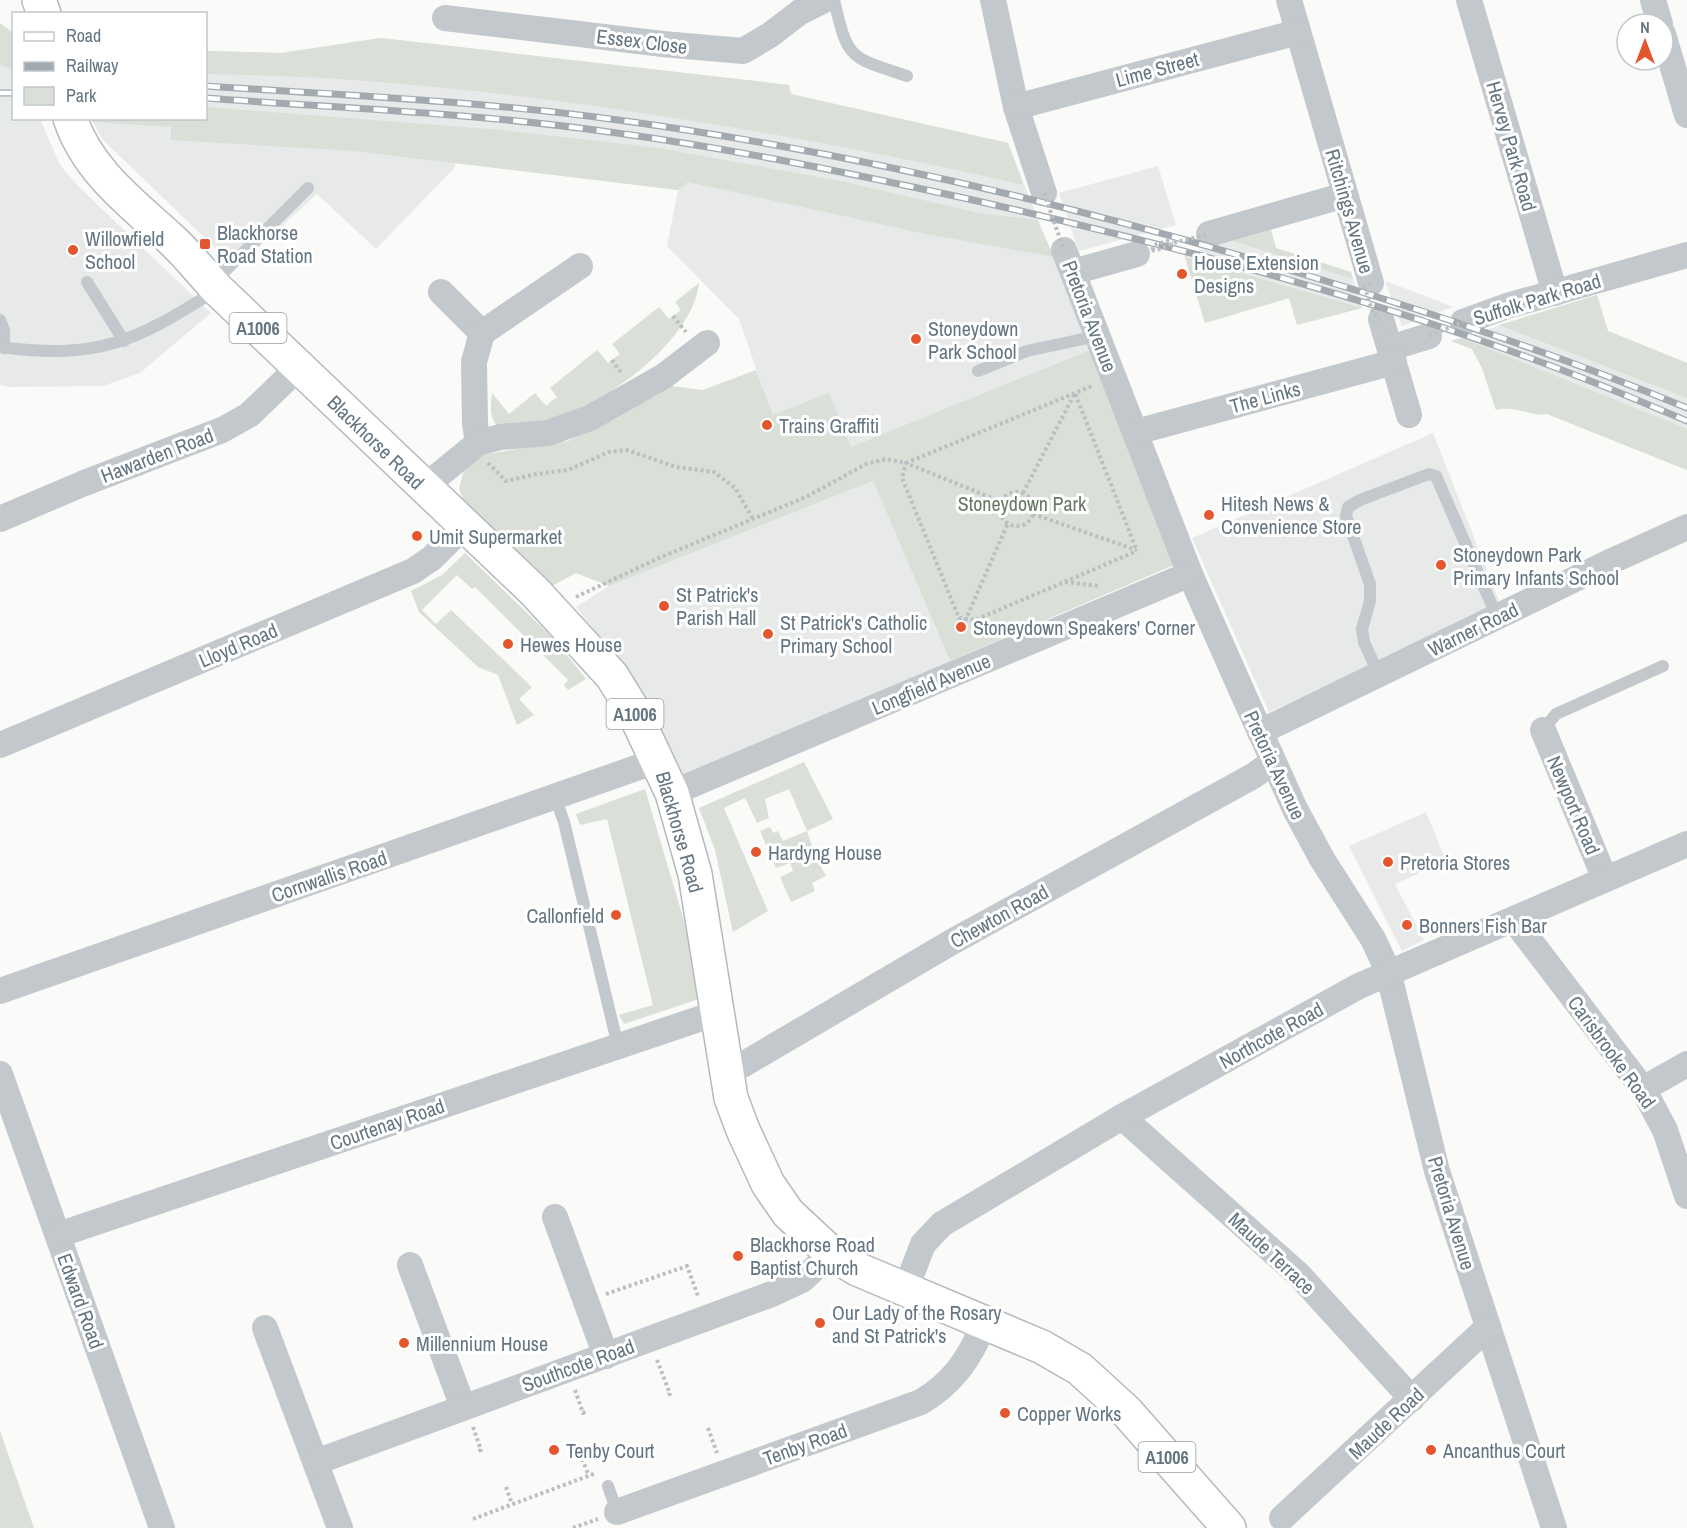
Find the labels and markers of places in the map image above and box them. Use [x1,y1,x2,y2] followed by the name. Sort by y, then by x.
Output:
[217,219,313,269] place label: Blackhorse Road Station
[85,225,164,275] place label: Willowfield School
[198,237,212,251] marker: Blackhorse Road Station
[66,243,80,257] marker: Willowfield School
[1194,249,1319,299] place label: House Extension Designs
[1175,267,1189,281] marker: House Extension Designs
[928,315,1018,365] place label: Stoneydown Park School
[909,332,923,346] marker: Stoneydown Park School
[779,412,879,439] place label: Trains Graffiti
[760,418,774,432] marker: Trains Graffiti
[1221,490,1361,540] place label: Hitesh News & Convenience Store
[1202,508,1216,522] marker: Hitesh News & Convenience Store
[429,523,562,550] place label: Umit Supermarket
[410,529,424,543] marker: Umit Supermarket
[1453,541,1619,591] place label: Stoneydown Park Primary Infants School
[1434,558,1448,572] marker: Stoneydown Park Primary Infants School
[676,581,758,631] place label: St Patrick's Parish Hall
[657,599,671,613] marker: St Patrick's Parish Hall
[780,609,927,659] place label: St Patrick's Catholic Primary School
[973,614,1195,641] place label: Stoneydown Speakers' Corner
[954,620,968,634] marker: Stoneydown Speakers' Corner
[761,627,775,641] marker: St Patrick's Catholic Primary School
[520,631,622,658] place label: Hewes House
[501,637,515,651] marker: Hewes House
[768,839,882,866] place label: Hardyng House
[749,845,763,859] marker: Hardyng House
[1400,849,1510,876] place label: Pretoria Stores
[1381,855,1395,869] marker: Pretoria Stores
[527,902,604,929] place label: Callonfield
[609,908,623,922] marker: Callonfield
[1419,912,1547,939] place label: Bonners Fish Bar
[1400,918,1414,932] marker: Bonners Fish Bar
[750,1231,875,1281] place label: Blackhorse Road Baptist Church
[731,1249,745,1263] marker: Blackhorse Road Baptist Church
[832,1299,1002,1349] place label: Our Lady of the Rosary and St Patrick's
[813,1316,827,1330] marker: Our Lady of the Rosary and St Patrick's
[416,1330,548,1357] place label: Millennium House
[397,1336,411,1350] marker: Millennium House
[1017,1400,1122,1427] place label: Copper Works
[998,1406,1012,1420] marker: Copper Works
[566,1437,655,1464] place label: Tenby Court
[1442,1437,1566,1464] place label: Ancanthus Court
[547,1443,561,1457] marker: Tenby Court
[1424,1443,1438,1457] marker: Ancanthus Court

